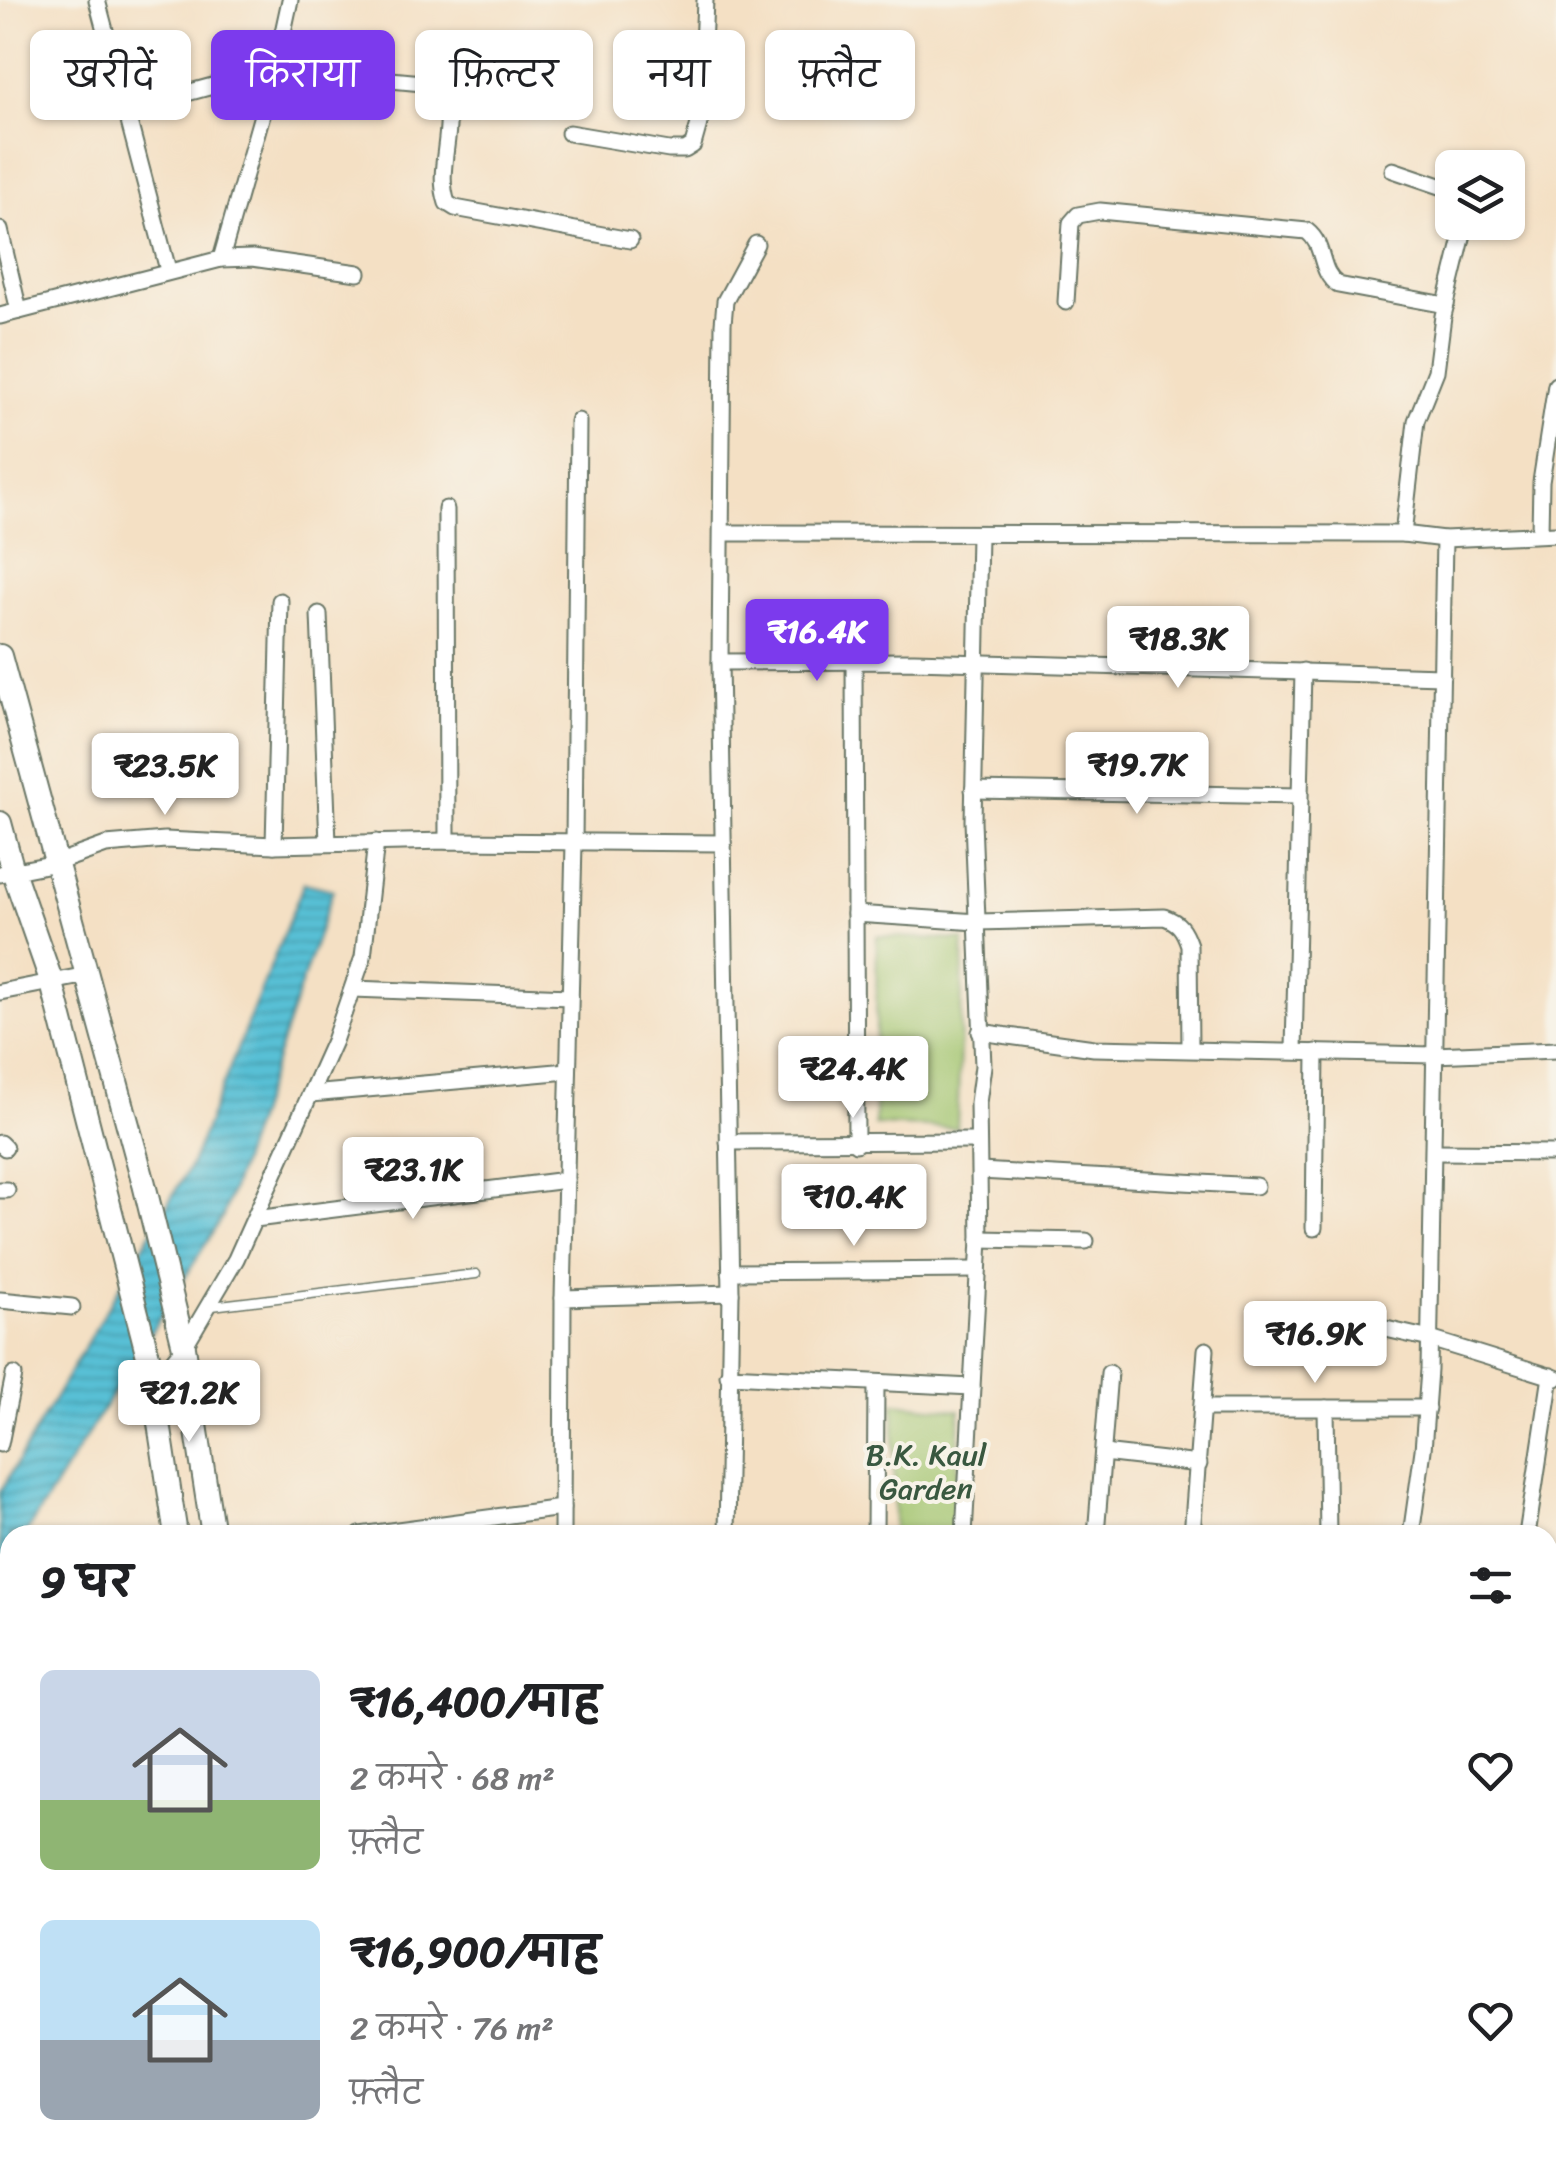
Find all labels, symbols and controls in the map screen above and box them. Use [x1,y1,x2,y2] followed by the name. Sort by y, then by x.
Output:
[30,30,191,120] chip: खरीदें
[211,30,395,120] chip: किराया
[415,30,593,120] chip: फ़िल्टर
[613,30,745,120] chip: नया
[765,30,915,120] chip: फ़्लैट
[1435,150,1525,240] map controls
[1435,150,1525,240] button: layers
[736,599,898,684] pin: ₹16.4K
[768,603,866,660] text: ₹16.4K
[1097,606,1259,691] pin: ₹18.3K
[1129,610,1227,667] text: ₹18.3K
[1056,732,1218,817] pin: ₹19.7K
[84,733,246,818] pin: ₹23.5K
[1088,736,1186,793] text: ₹19.7K
[114,737,216,794] text: ₹23.5K
[772,1036,934,1121] pin: ₹24.4K
[800,1040,906,1097] text: ₹24.4K
[332,1137,494,1222] pin: ₹23.1K
[365,1141,461,1198] text: ₹23.1K
[773,1164,935,1249] pin: ₹10.4K
[804,1168,905,1225] text: ₹10.4K
[1234,1301,1396,1386] pin: ₹16.9K
[1266,1305,1364,1362] text: ₹16.9K
[108,1360,270,1445] pin: ₹21.2K
[140,1364,238,1421] text: ₹21.2K
[866,1428,988,1516] park label: B.K. Kaul Garden
[40,1545,133,1619] text: 9 घर
[1463,1558,1518,1613] icon: filters
[350,1665,601,1739] text: ₹16,400/माह
[120,1710,240,1830] icon: home
[1463,1743,1518,1798] icon: heart
[350,1750,555,1807] text: 2 कमरे · 68 m²
[350,1815,423,1872] text: फ़्लैट
[350,1915,600,1989] text: ₹16,900/माह
[120,1960,240,2080] icon: home
[1463,1993,1518,2048] icon: heart
[350,2000,554,2057] text: 2 कमरे · 76 m²
[350,2065,423,2122] text: फ़्लैट

